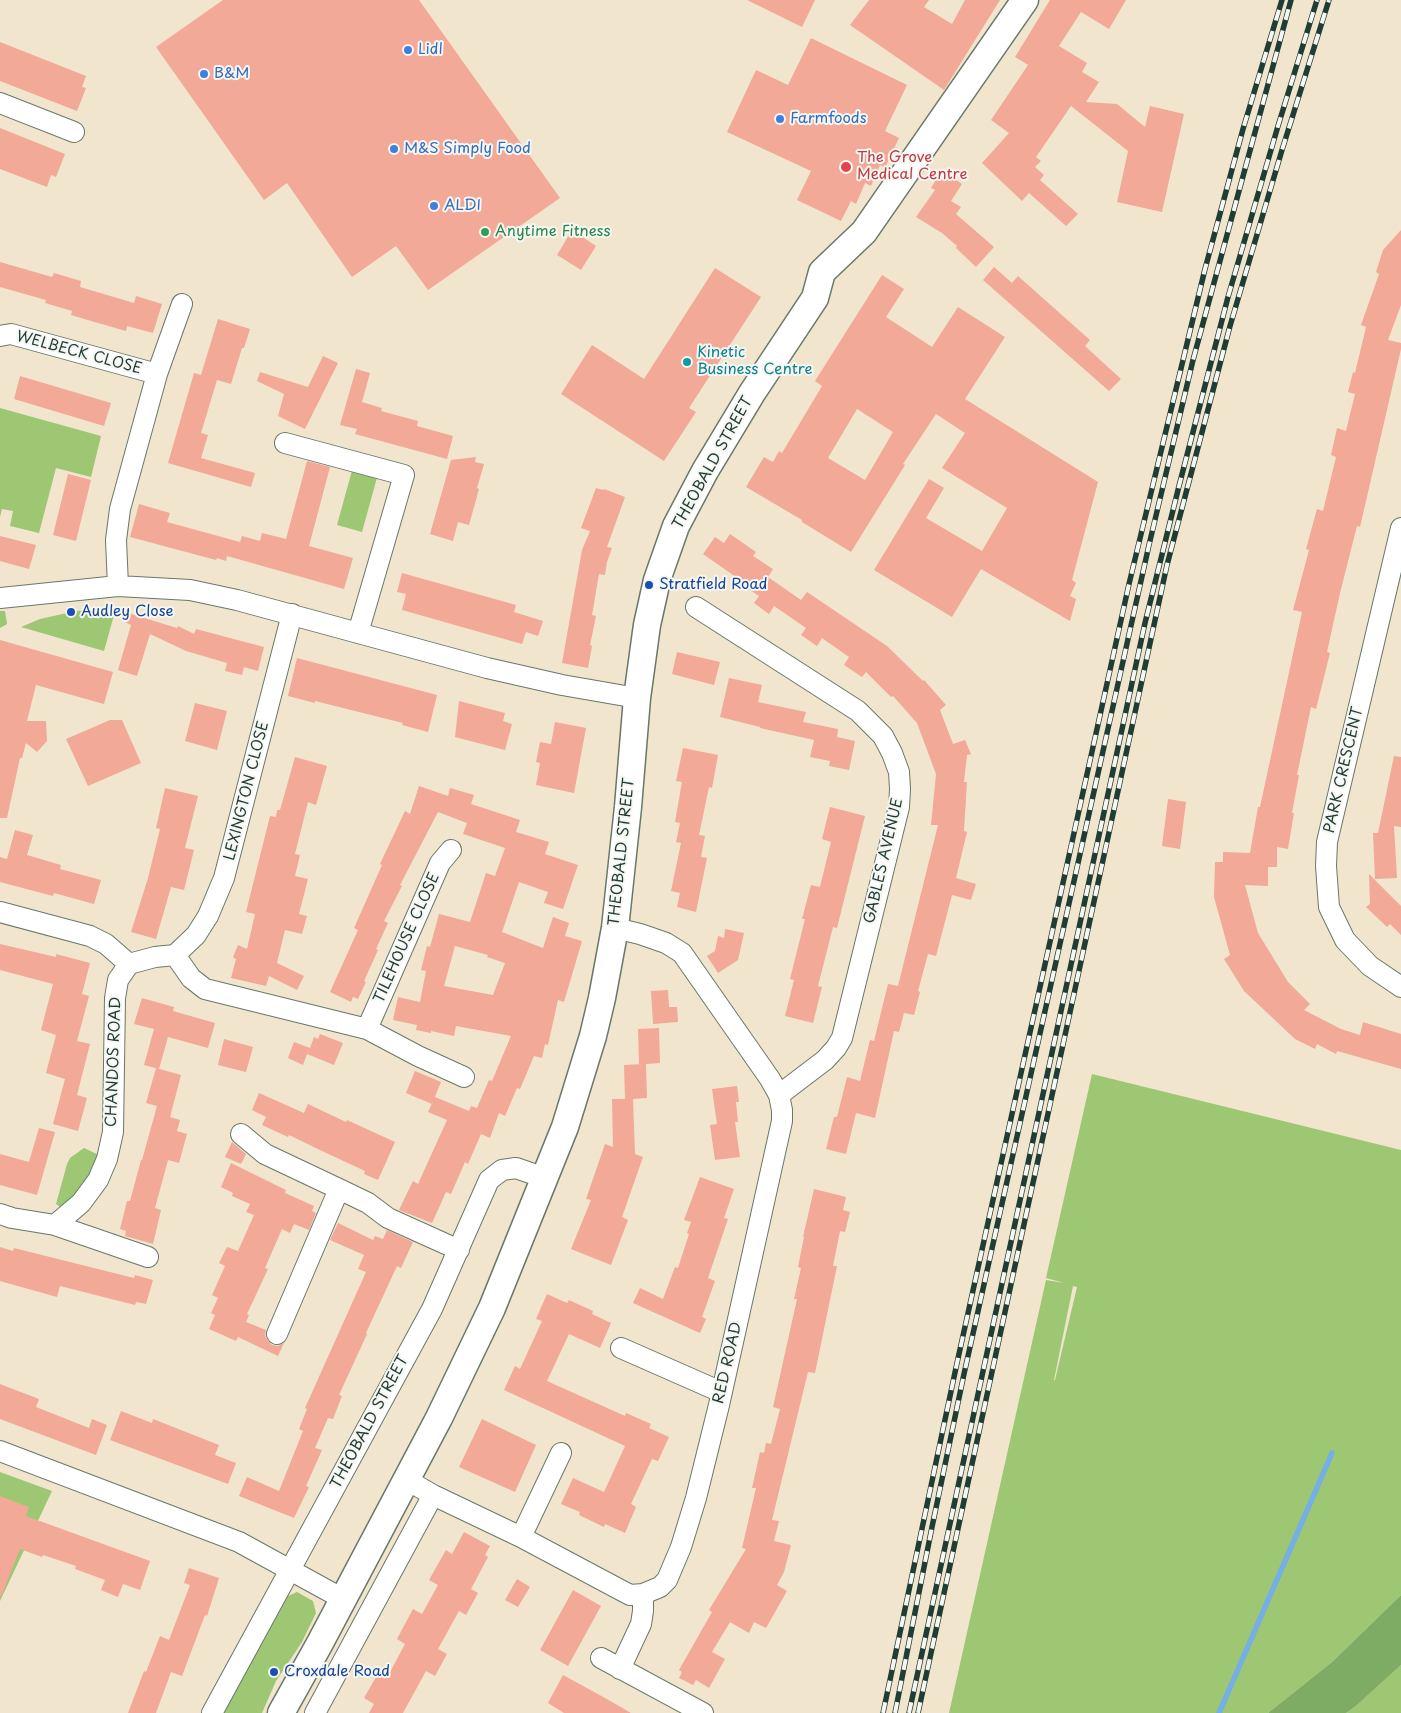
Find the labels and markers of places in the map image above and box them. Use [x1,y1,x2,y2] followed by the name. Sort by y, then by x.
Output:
[418,41,443,59] place label: Lidl
[402,44,414,56] marker: Lidl
[214,65,249,83] place label: B&M
[198,68,210,80] marker: B&M
[790,110,866,128] place label: Farmfoods
[774,113,786,125] marker: Farmfoods
[404,140,531,158] place label: M&S Simply Food
[388,143,400,155] marker: M&S Simply Food
[857,149,967,184] place label: The Grove Medical Centre
[839,160,853,174] marker: The Grove Medical Centre
[444,197,481,215] place label: ALDI
[428,200,440,212] marker: ALDI
[495,223,610,241] place label: Anytime Fitness
[479,226,491,238] marker: Anytime Fitness
[697,344,813,379] place label: Kinetic Business Centre
[681,356,693,368] marker: Kinetic Business Centre
[659,576,767,594] place label: Stratfield Road
[643,579,655,591] marker: Stratfield Road
[81,603,173,621] place label: Audley Close
[65,606,77,618] marker: Audley Close
[284,1663,390,1681] place label: Croxdale Road
[268,1666,280,1678] marker: Croxdale Road

